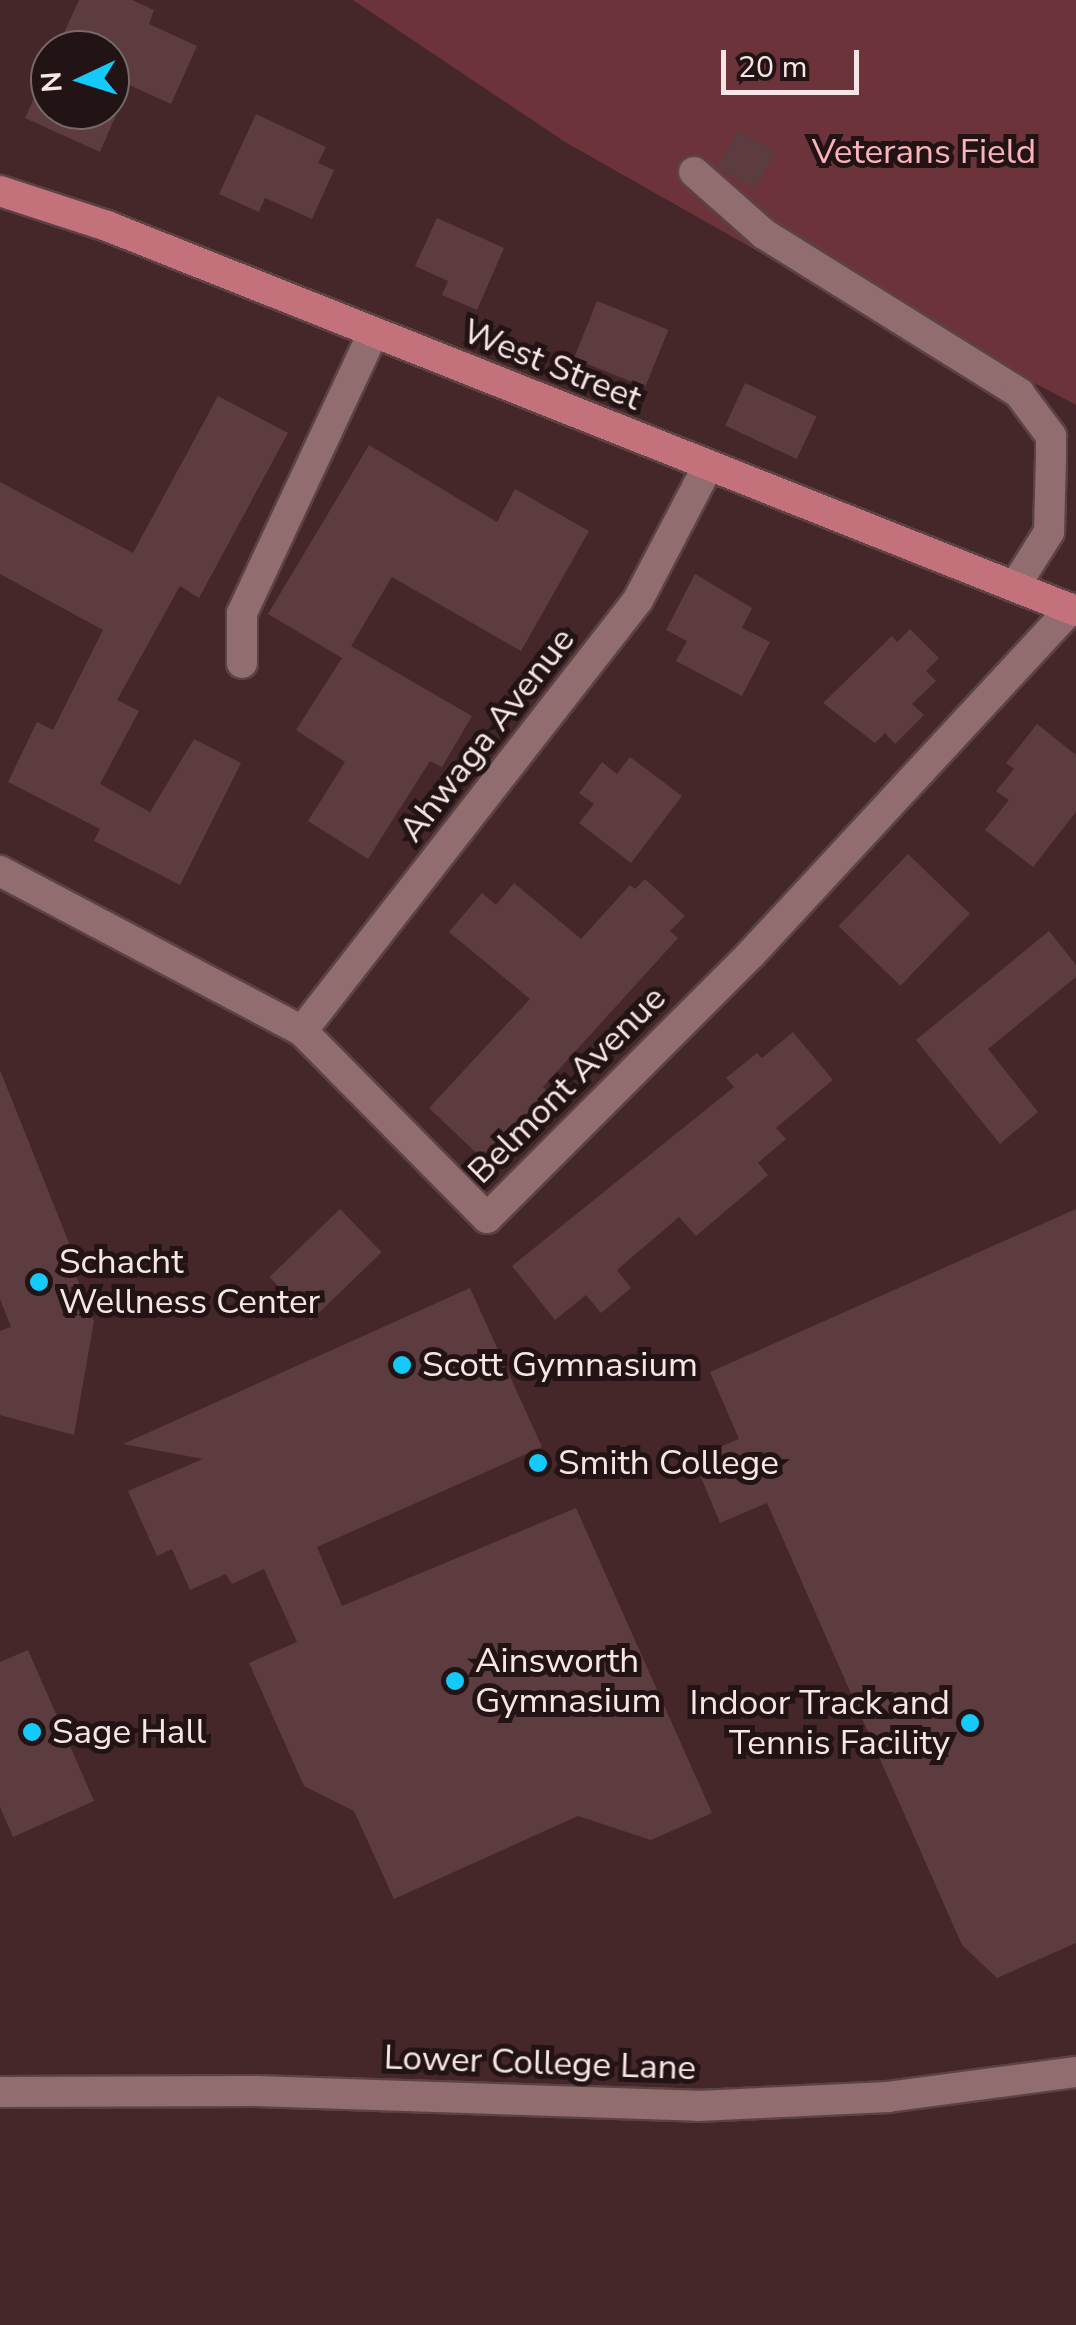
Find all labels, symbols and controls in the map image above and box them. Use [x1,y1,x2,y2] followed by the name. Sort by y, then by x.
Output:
[30,30,130,130] north arrow
[726,30,864,92] scale bar
[738,47,807,88] text: 20 m
[32,70,72,94] text: N
[812,131,1036,173] park label: Veterans Field
[457,310,647,420] street label: West Street
[390,620,584,850] street label: Ahwaga Avenue
[459,977,675,1193] street label: Belmont Avenue
[59,1241,320,1323] place label: Schacht Wellness Center
[28,1271,50,1293] marker: Schacht Wellness Center
[422,1344,698,1386] place label: Scott Gymnasium
[391,1354,413,1376] marker: Scott Gymnasium
[558,1442,779,1484] place label: Smith College
[527,1452,549,1474] marker: Smith College
[475,1640,661,1722] place label: Ainsworth Gymnasium
[444,1670,466,1692] marker: Ainsworth Gymnasium
[689,1682,950,1764] place label: Indoor Track and Tennis Facility
[52,1711,206,1753] place label: Sage Hall
[959,1712,981,1734] marker: Indoor Track and Tennis Facility
[21,1721,43,1743] marker: Sage Hall
[383,2037,697,2089] street label: Lower College Lane

